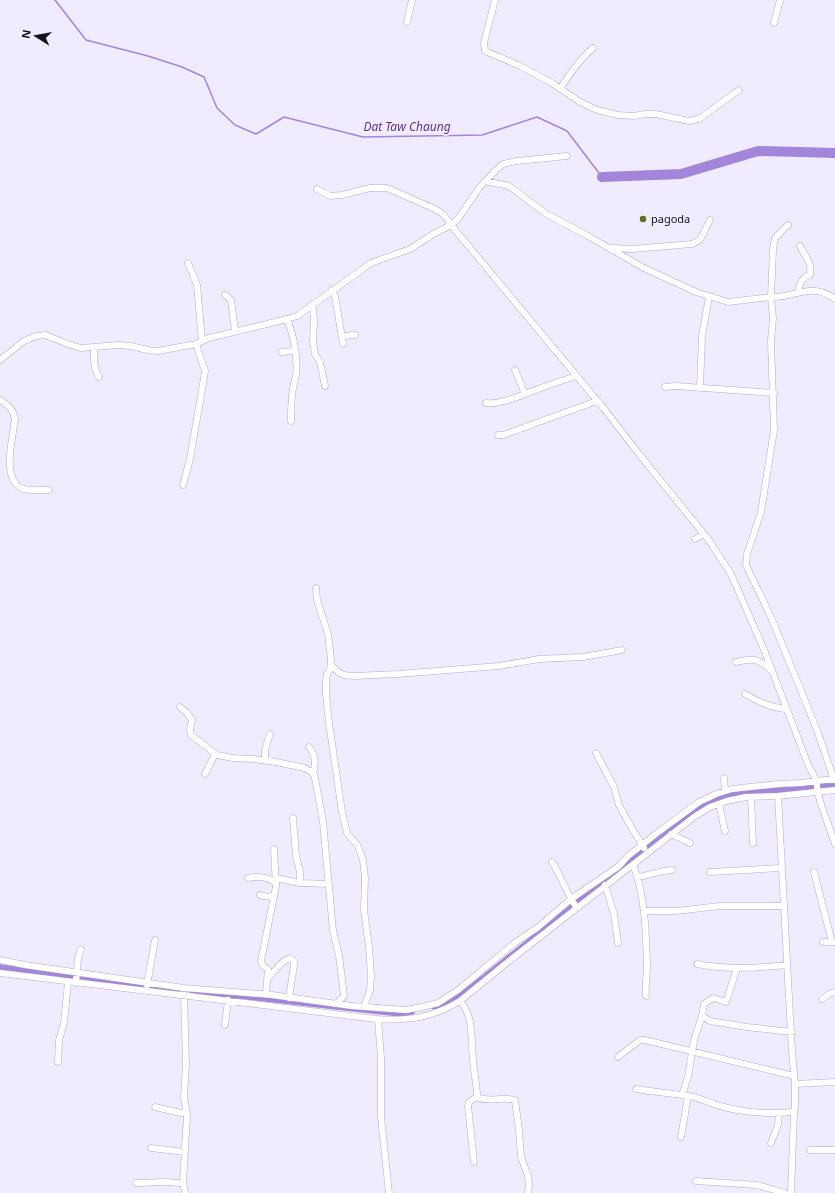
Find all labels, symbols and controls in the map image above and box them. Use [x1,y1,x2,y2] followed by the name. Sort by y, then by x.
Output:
[16,16,56,56] north arrow
[17,28,34,40] text: N
[363,118,451,135] water label: Dat Taw Chaung
[651,211,690,226] place label: pagoda
[638,214,648,224] marker: pagoda

